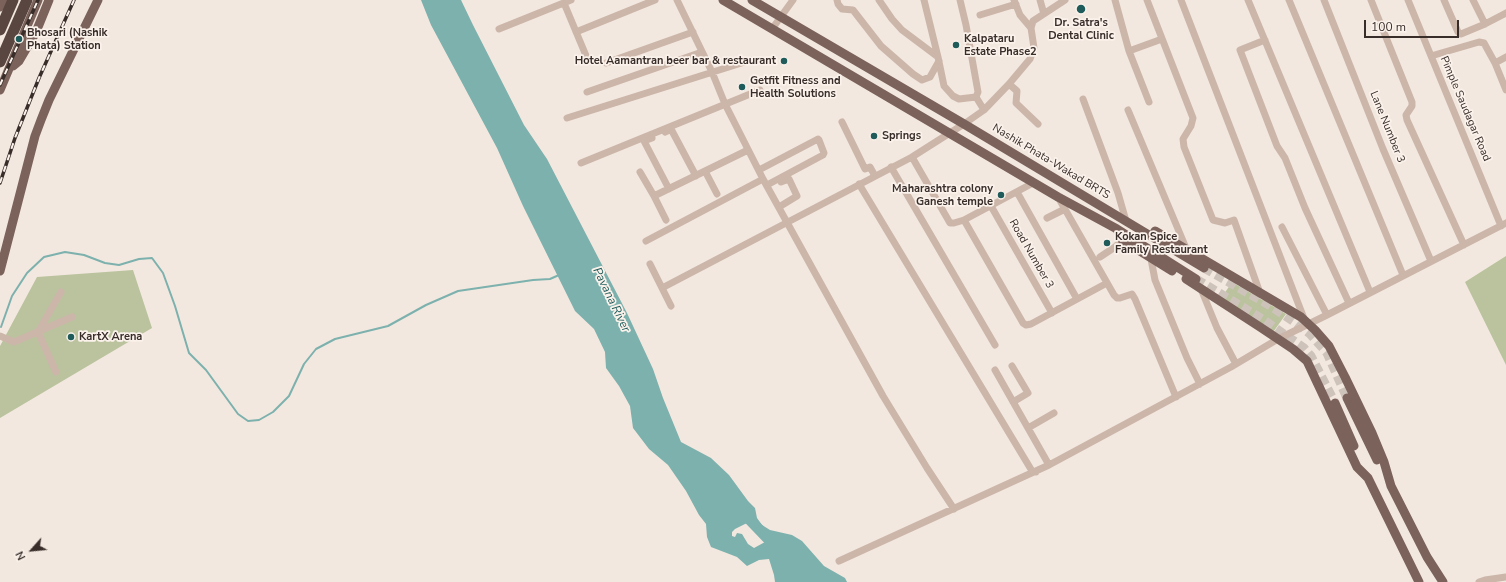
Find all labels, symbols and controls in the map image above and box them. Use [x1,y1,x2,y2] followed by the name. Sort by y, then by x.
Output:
[1075,3,1087,15] marker: Dr. Satra's Dental Clinic
[1366,12,1461,38] scale bar
[1048,16,1114,42] place label: Dr. Satra's Dental Clinic
[1371,19,1406,35] text: 100 m
[27,26,107,52] place label: Bhosari (Nashik Phata) Station
[964,32,1037,58] place label: Kalpataru Estate Phase2
[14,34,24,44] marker: Bhosari (Nashik Phata) Station
[951,40,961,50] marker: Kalpataru Estate Phase2
[575,54,776,68] place label: Hotel Aamantran beer bar & restaurant
[1437,54,1493,164] street label: Pimple Saudagar Road
[779,56,789,66] marker: Hotel Aamantran beer bar & restaurant
[750,74,841,100] place label: Getfit Fitness and Health Solutions
[737,82,747,92] marker: Getfit Fitness and Health Solutions
[1367,89,1407,165] street label: Lane Number 3
[990,122,1112,202] street label: Nashik Phata-Wakad BRTS
[882,129,921,143] place label: Springs
[869,131,879,141] marker: Springs
[892,182,993,208] place label: Maharashtra colony Ganesh temple
[996,190,1006,200] marker: Maharashtra colony Ganesh temple
[1006,217,1056,291] street label: Road Number 3
[1115,230,1208,256] place label: Kokan Spice Family Restaurant
[1102,238,1112,248] marker: Kokan Spice Family Restaurant
[589,265,633,335] water label: Pavana River
[79,330,142,344] place label: KartX Arena
[66,332,76,342] marker: KartX Arena
[12,530,52,570] north arrow
[12,549,29,563] text: N

